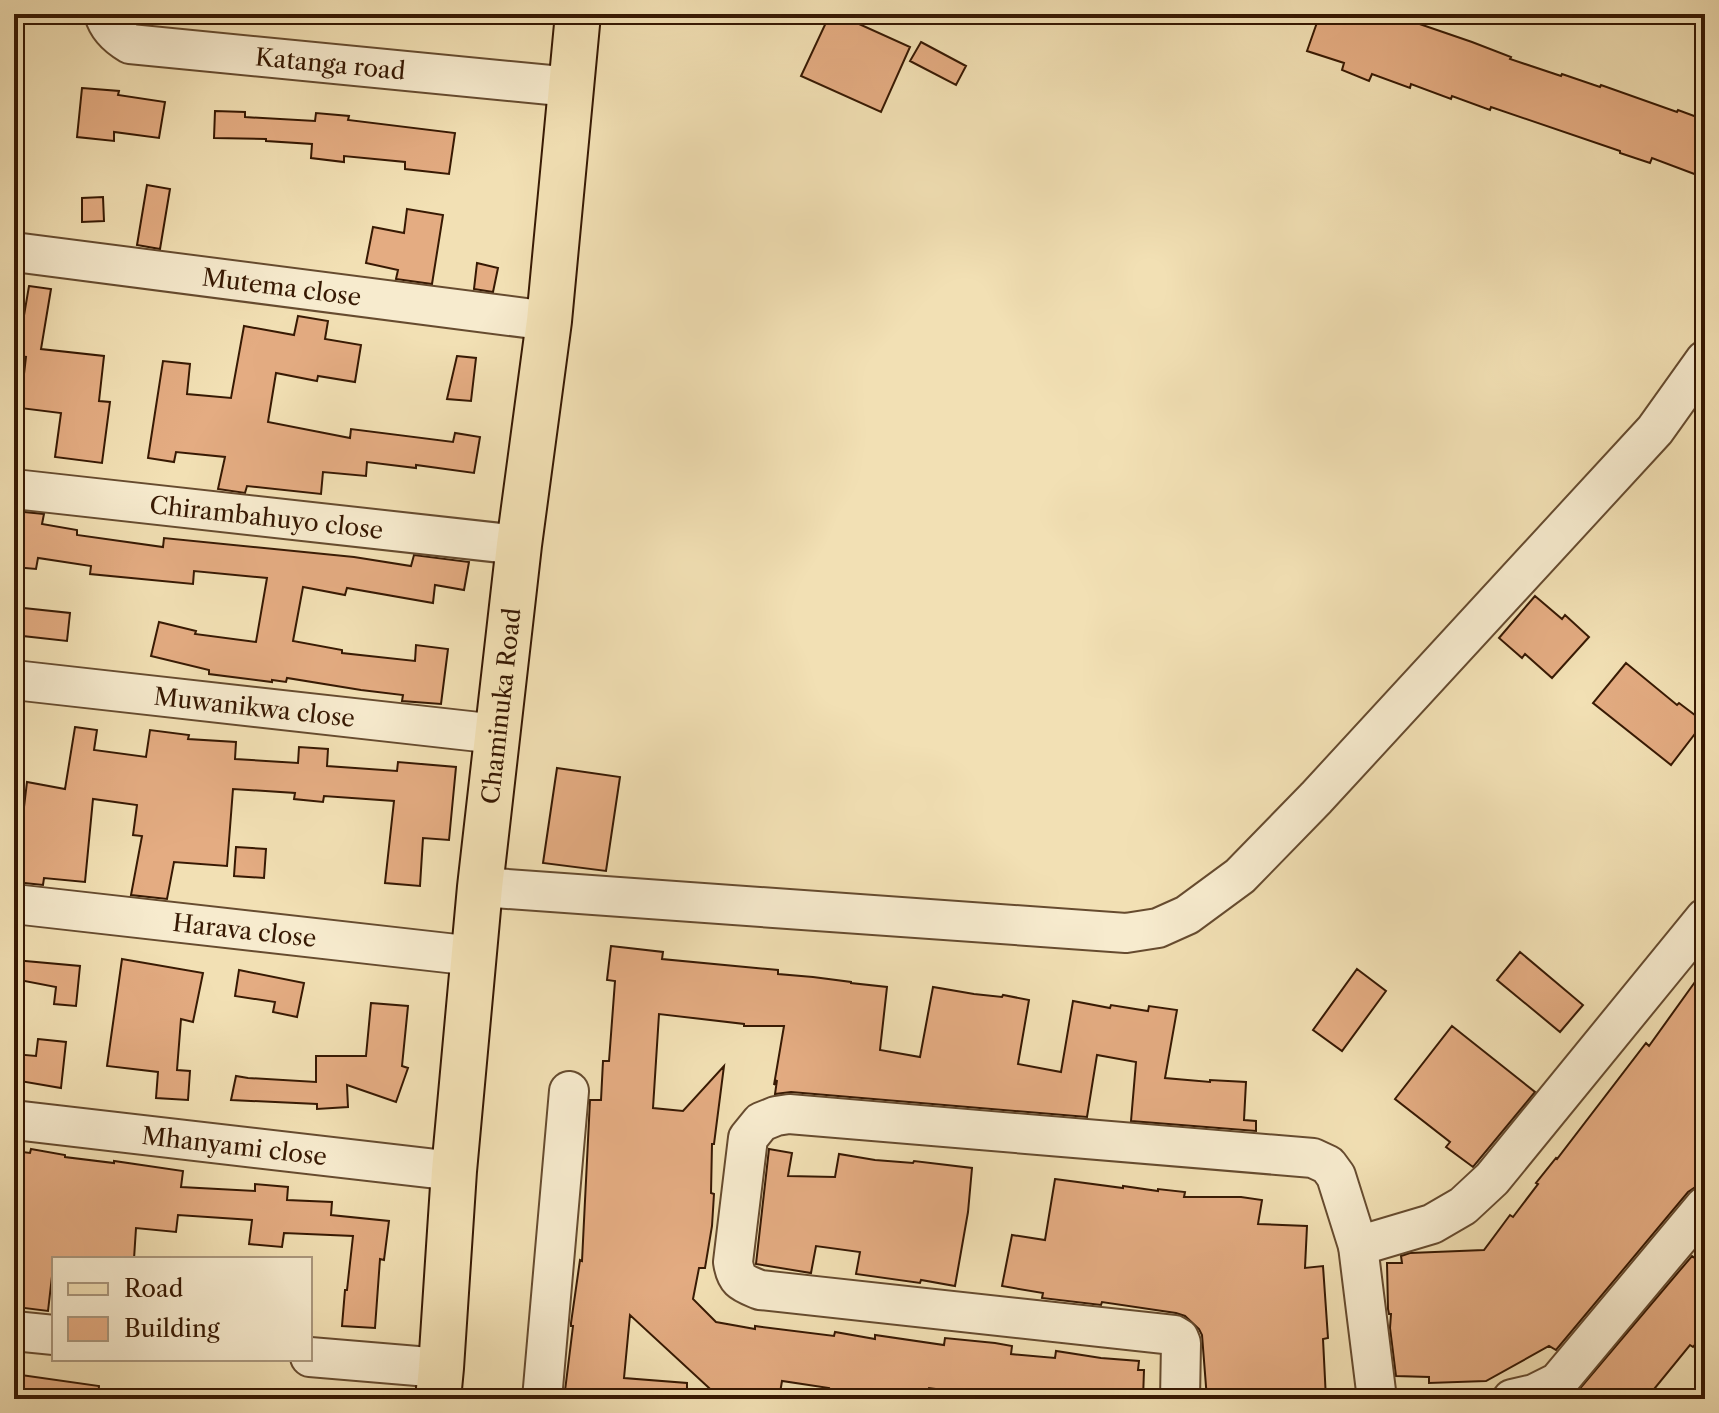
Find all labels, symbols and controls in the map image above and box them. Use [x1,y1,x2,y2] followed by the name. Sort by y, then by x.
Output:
[254,42,407,85] street label: Katanga road
[201,262,363,311] street label: Mutema close
[148,490,385,544] street label: Chirambahuyo close
[475,606,526,806] street label: Chaminuka Road
[152,681,357,733] street label: Muwanikwa close
[171,908,318,953] street label: Harava close
[140,1120,329,1171] street label: Mhanyami close
[52,1257,312,1361] legend
[124,1274,184,1303] text: Road
[124,1314,220,1343] text: Building

